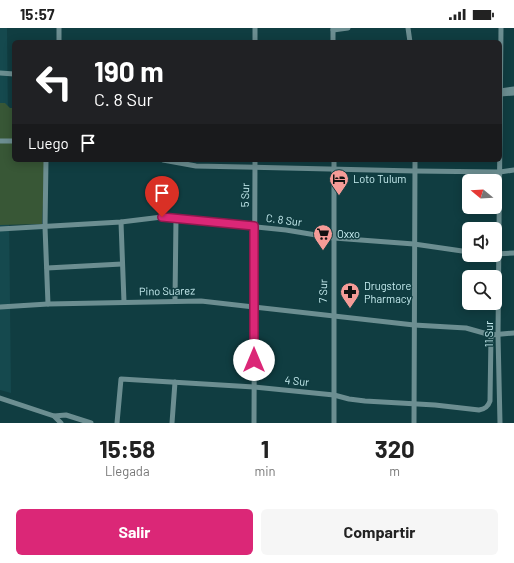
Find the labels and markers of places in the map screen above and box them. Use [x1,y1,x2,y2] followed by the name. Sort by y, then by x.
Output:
[328,168,350,196] hotel icon: Loto Tulum
[353,172,406,185] place label: Loto Tulum
[145,176,179,217] pin
[312,223,334,251] supermarket icon: Oxxo
[337,227,360,240] place label: Oxxo
[364,279,412,305] place label: Drugstore Pharmacy
[339,281,361,309] pharmacy icon: Drugstore Pharmacy

